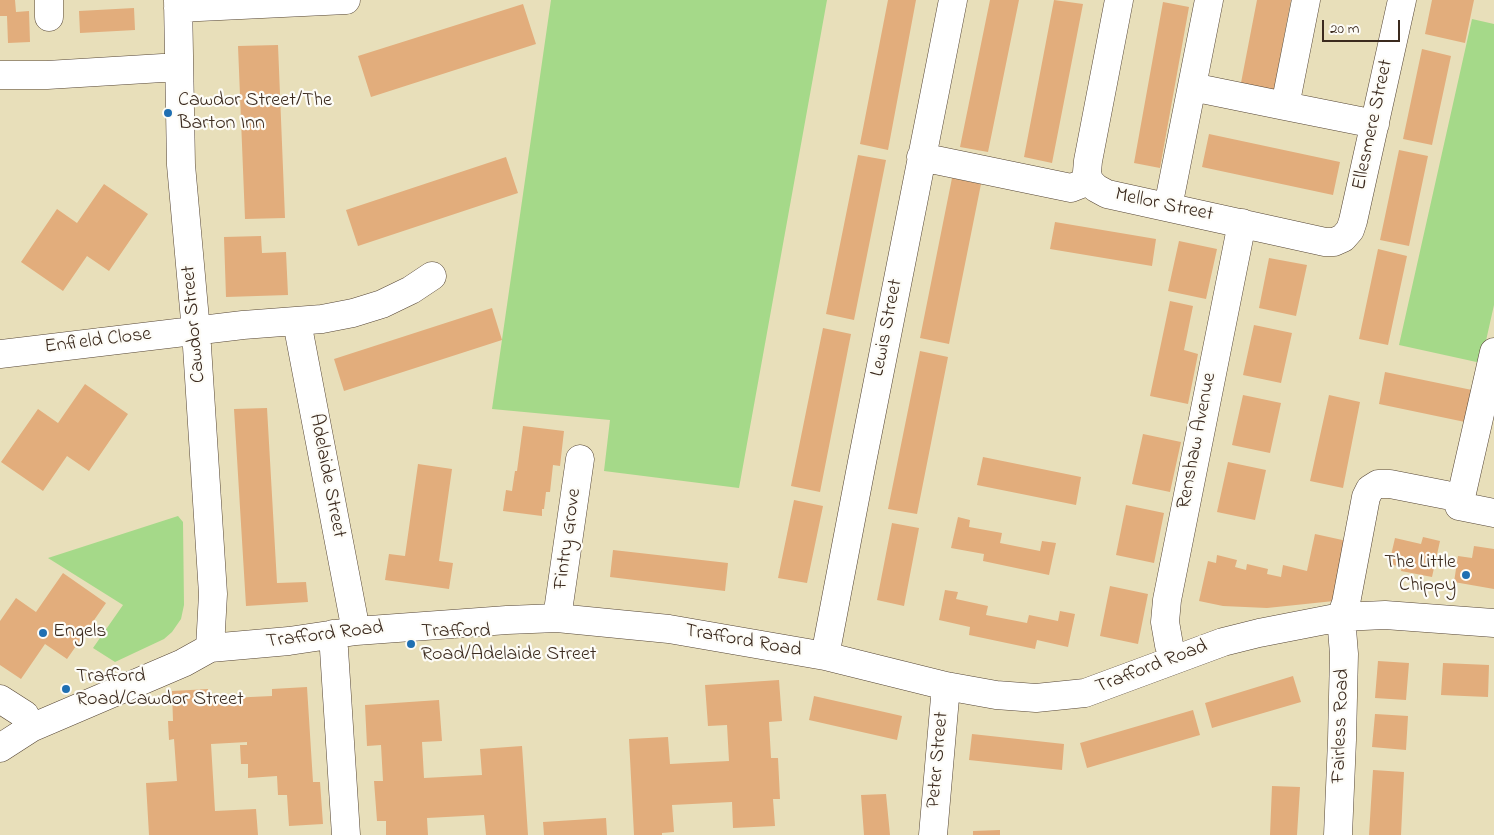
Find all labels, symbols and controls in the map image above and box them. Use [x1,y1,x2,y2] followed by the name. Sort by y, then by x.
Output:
[1324,10,1402,42] scale bar
[1330,18,1359,40] text: 20 m
[1348,57,1400,193] street label: Ellesmere Street
[178,90,332,137] place label: Cawdor Street/The Barton Inn
[162,107,174,119] marker: Cawdor Street/The Barton Inn
[1113,184,1215,228] street label: Mellor Street
[178,264,212,384] street label: Cawdor Street
[867,277,909,379] street label: Lewis Street
[43,324,153,360] street label: Enfield Close
[1173,371,1223,511] street label: Renshaw Avenue
[302,412,350,540] street label: Adelaide Street
[550,487,588,591] street label: Fintry Grove
[1384,552,1456,599] place label: The Little Chippy
[1460,569,1472,581] marker: The Little Chippy
[265,617,385,655] street label: Trafford Road
[683,620,803,664] street label: Trafford Road
[53,621,106,645] place label: Engels
[421,621,597,668] place label: Trafford Road/Adelaide Street
[37,627,49,639] marker: Engels
[1093,636,1211,700] street label: Trafford Road
[405,638,417,650] marker: Trafford Road/Adelaide Street
[76,666,244,713] place label: Trafford Road/Cawdor Street
[1328,668,1356,784] street label: Fairless Road
[60,683,72,695] marker: Trafford Road/Cawdor Street
[923,711,955,809] street label: Peter Street

